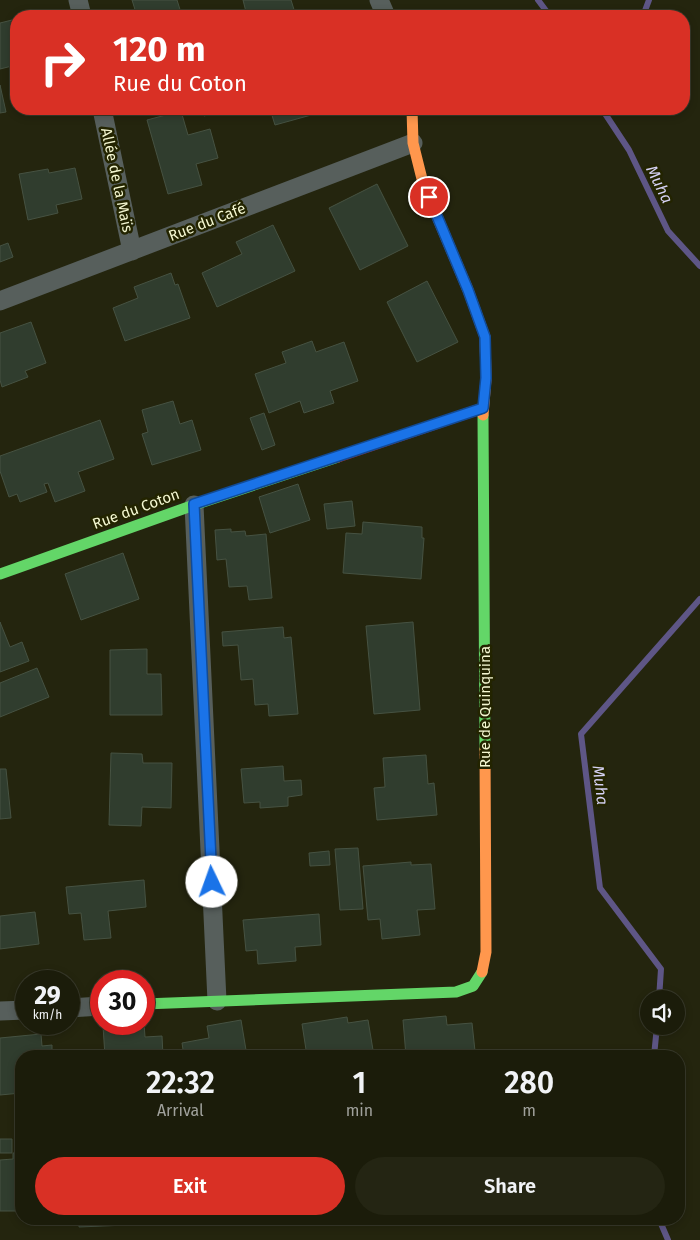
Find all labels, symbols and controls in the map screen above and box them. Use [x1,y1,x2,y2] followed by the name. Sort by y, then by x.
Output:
[113,28,206,70] text: 120 m
[30,30,95,95] icon: right
[113,70,247,97] text: Rue du Coton
[97,126,137,234] street label: Allée de la Maïs
[642,162,677,206] water label: Muha
[408,176,450,218] pin
[415,183,443,211] icon: arrive
[166,199,248,245] street label: Rue du Café
[90,485,182,533] street label: Rue du Coton
[476,646,494,768] street label: Rue de Quinquina
[589,764,612,806] water label: Muha
[185,855,237,907] position arrow
[90,970,155,1035] speed limit sign: 30
[34,981,61,1011] text: 29
[640,990,685,1035] map controls
[640,990,685,1035] button: sound
[33,1008,62,1022] text: km/h
[146,1065,215,1101] text: 22:32
[353,1065,366,1101] text: 1
[504,1065,554,1101] text: 280
[157,1101,204,1120] text: Arrival
[346,1101,373,1120] text: min
[522,1101,536,1120] text: m
[35,1157,345,1215] button: Exit
[355,1157,665,1215] button: Share

